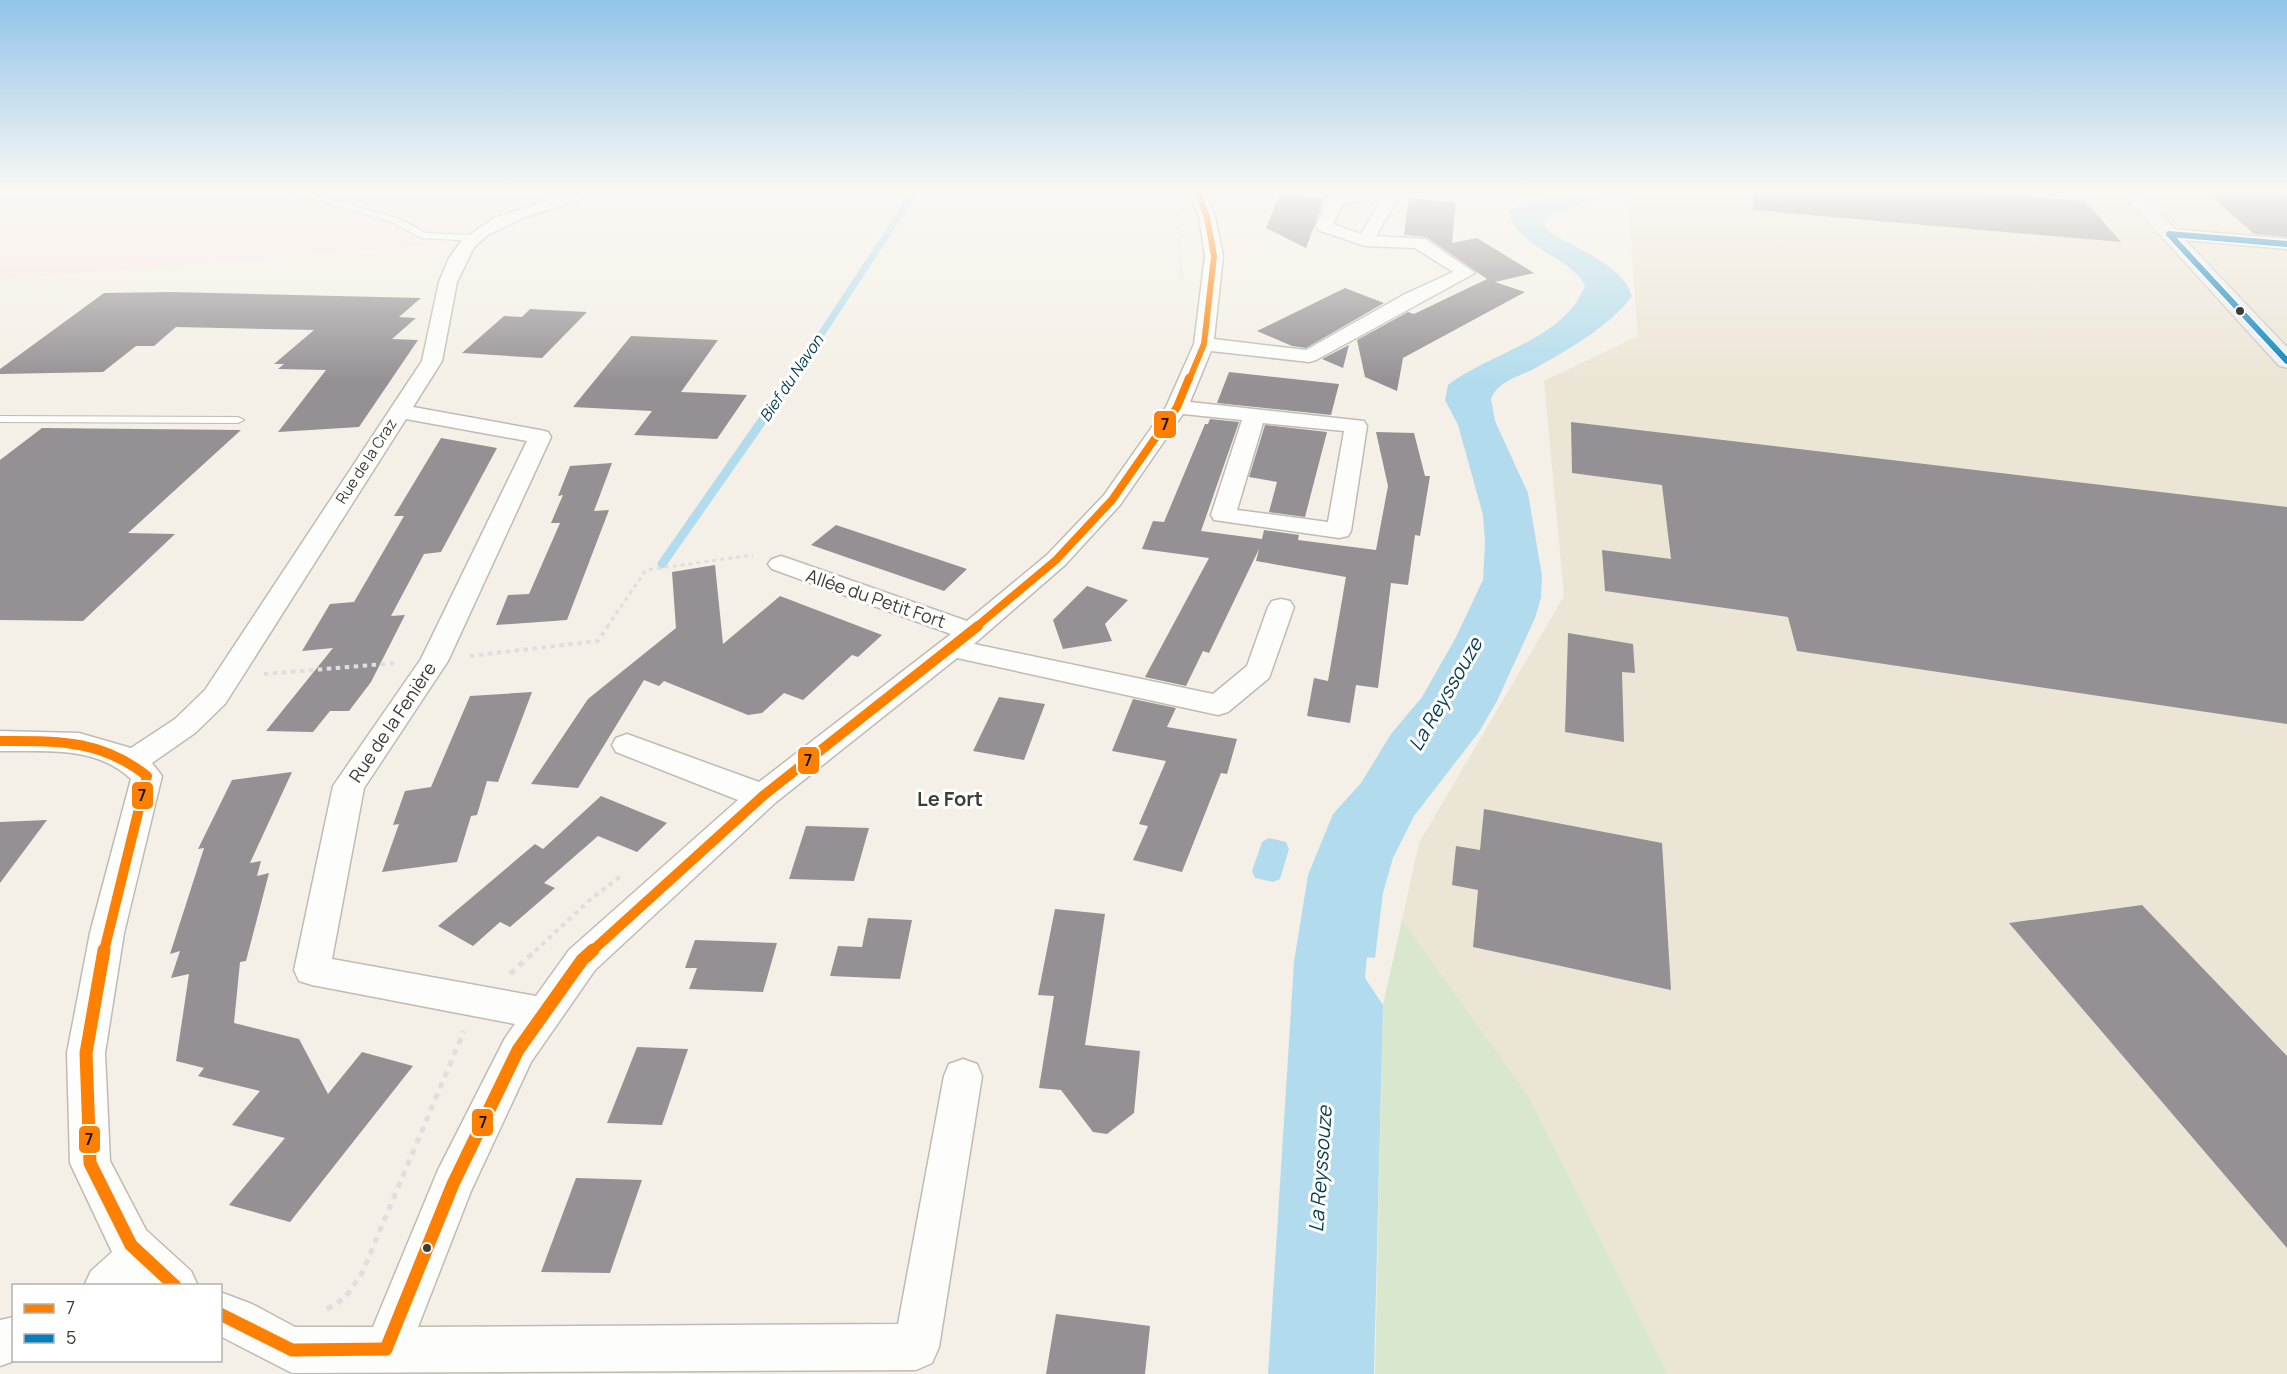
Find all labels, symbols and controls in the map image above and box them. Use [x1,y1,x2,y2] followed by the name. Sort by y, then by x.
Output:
[2234,305,2246,317] unlabelled marker
[754,330,828,426] water label: Bief du Navon
[1153,410,1177,439] line badge: 7
[1161,413,1169,435] text: 7
[331,414,401,508] street label: Rue de la Craz
[803,563,949,633] street label: Allée du Petit Fort
[1402,631,1489,755] water label: La Reyssouze
[343,657,441,787] street label: Rue de la Fenière
[797,746,820,775] line badge: 7
[804,749,812,771] text: 7
[131,781,154,810] line badge: 7
[138,784,146,806] text: 7
[917,785,983,812] district label: Le Fort
[1302,1104,1338,1233] water label: La Reyssouze
[471,1108,494,1137] line badge: 7
[479,1111,487,1133] text: 7
[78,1125,101,1154] line badge: 7
[85,1128,93,1150] text: 7
[421,1242,433,1254] unlabelled marker
[12,1284,222,1362] legend
[66,1295,75,1319] text: 7
[66,1325,76,1349] text: 5

